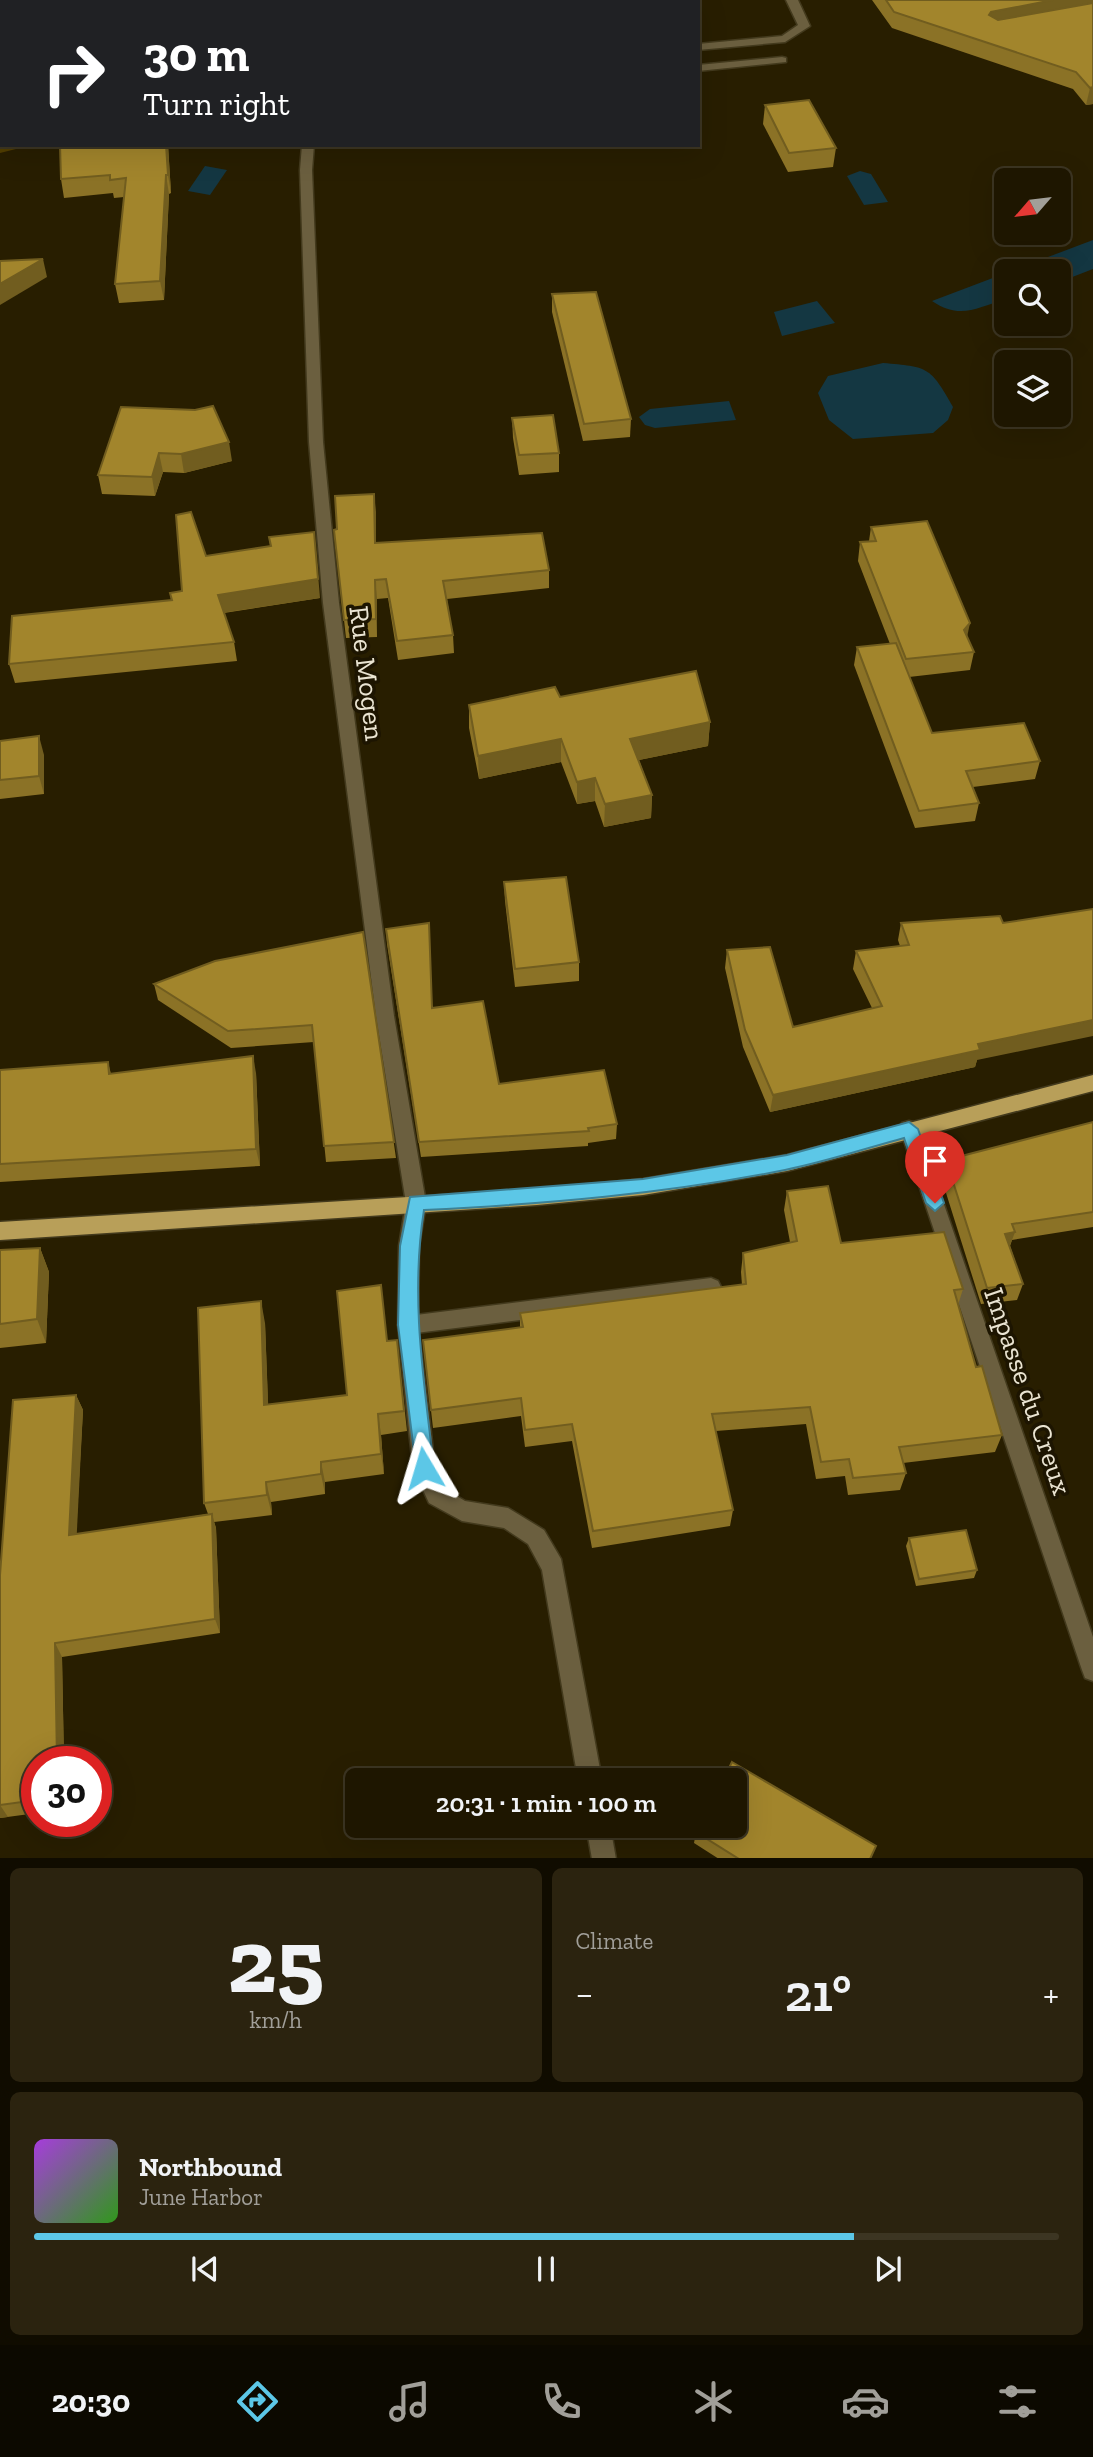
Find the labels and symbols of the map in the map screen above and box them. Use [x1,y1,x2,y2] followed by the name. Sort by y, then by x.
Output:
[994,168,1071,245] north arrow
[342,604,392,742] street label: Rue Mogen
[905,1131,965,1203] pin
[977,1283,1079,1499] street label: Impasse du Creux
[387,1431,461,1505] position arrow
[21,1746,112,1837] speed limit sign: 30

